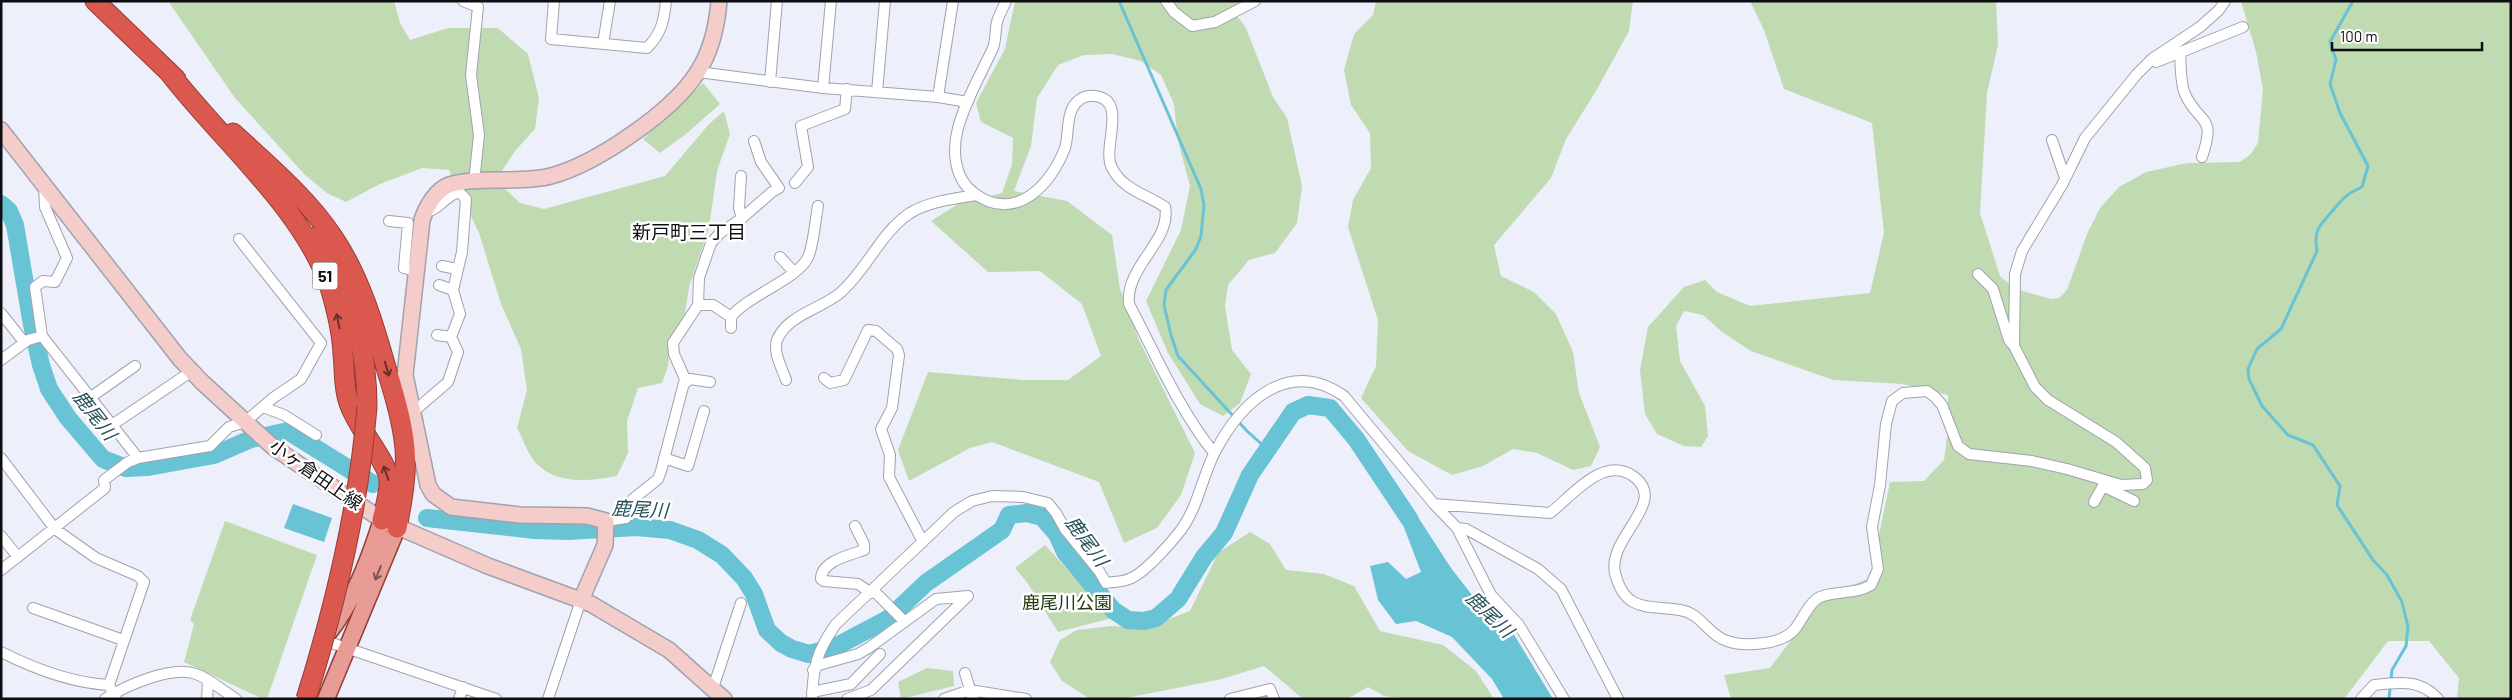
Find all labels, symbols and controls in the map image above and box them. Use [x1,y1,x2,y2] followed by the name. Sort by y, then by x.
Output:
[2332,20,2482,52] scale bar
[2340,27,2378,45] text: 100 m
[632,220,746,243] district label: 新戸町三丁目
[312,262,338,290] road number: 51
[333,314,343,330] one-way arrow
[382,361,392,377] one-way arrow
[69,385,123,446] water label: 鹿尾川
[266,434,367,514] street label: 小ヶ倉田上線
[381,466,390,481] one-way arrow
[611,496,671,522] water label: 鹿尾川
[1061,511,1115,572] water label: 鹿尾川
[373,565,383,580] one-way arrow
[1462,586,1520,643] water label: 鹿尾川
[1022,591,1112,613] park label: 鹿尾川公園

